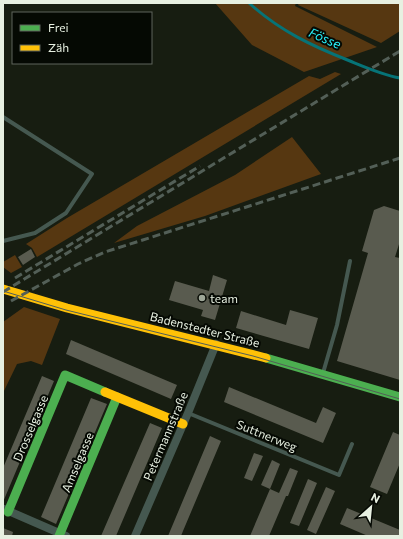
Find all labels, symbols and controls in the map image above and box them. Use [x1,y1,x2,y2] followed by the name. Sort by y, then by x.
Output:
[12,12,152,64] legend
[48,20,69,34] text: Frei
[306,24,344,52] water label: Fösse
[48,40,69,54] text: Zäh
[210,291,238,305] place label: team
[197,293,207,303] marker: team
[149,309,261,349] street label: Badenstedter Straße
[140,390,190,482] street label: Petermannstraße
[10,393,50,463] street label: Drosselgasse
[235,417,300,454] street label: Suttnerweg
[58,430,96,494] street label: Amselgasse
[351,487,391,527] north arrow
[369,490,382,505] text: N

